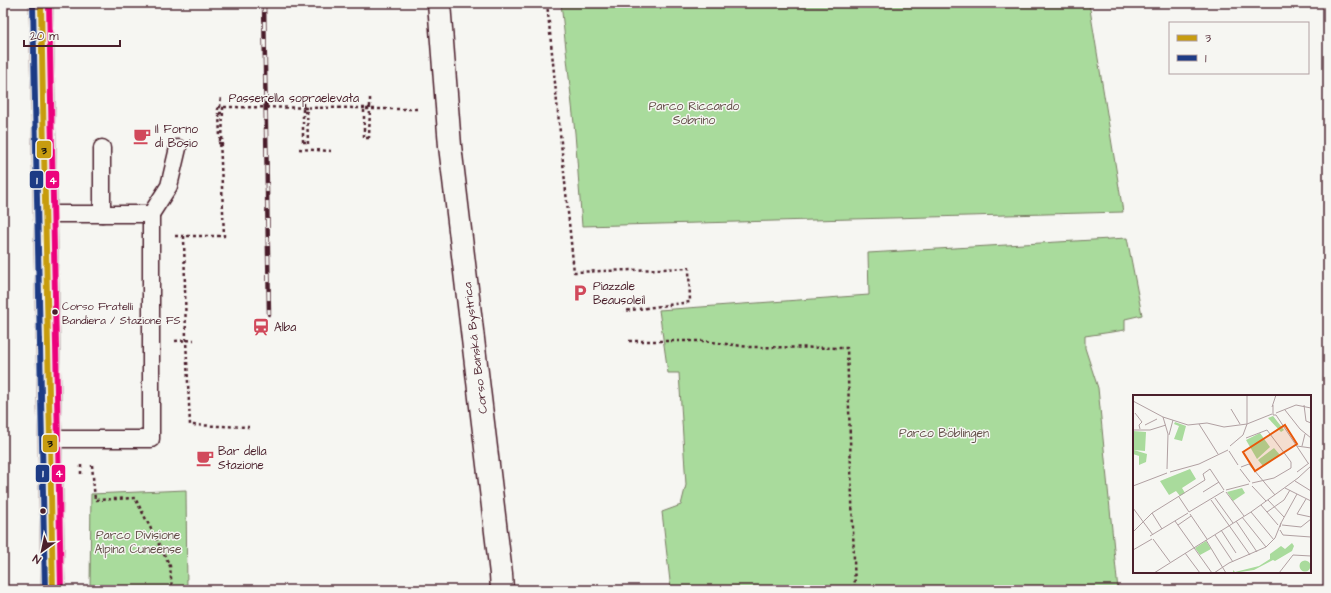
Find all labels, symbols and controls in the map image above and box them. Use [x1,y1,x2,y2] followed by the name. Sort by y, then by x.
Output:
[24,22,120,48] scale bar
[1169,22,1309,74] legend
[30,28,59,45] text: 20 m
[1205,30,1211,47] text: 3
[1205,50,1207,67] text: 1
[229,90,359,107] street label: Passerella sopraelevata
[649,98,740,129] park label: Parco Riccardo Sobrino
[155,121,198,152] place label: Il Forno di Bosio
[132,126,152,146] cafe icon: Il Forno di Bosio
[36,140,52,159] line badge: 3
[40,143,47,158] text: 3
[29,170,44,189] line badge: 1
[45,170,60,189] line badge: 4
[36,173,38,188] text: 1
[49,173,57,188] text: 4
[593,278,645,309] place label: Piazzale Beausoleil
[459,281,493,415] street label: Corso Banská Bystrica
[570,283,590,303] parking icon: Piazzale Beausoleil
[62,299,181,328] place label: Corso Fratelli Bandiera / Stazione FS
[50,307,60,317] marker: Corso Fratelli Bandiera / Stazione FS
[251,317,271,337] station icon: Alba
[274,319,296,336] place label: Alba
[1133,395,1311,573] inset map
[899,425,989,443] park label: Parco Böblingen
[42,434,58,453] line badge: 3
[46,436,53,451] text: 3
[218,443,267,474] place label: Bar della Stazione
[195,448,215,468] cafe icon: Bar della Stazione
[35,464,50,483] line badge: 1
[51,464,66,483] line badge: 4
[42,466,44,481] text: 1
[55,466,63,481] text: 4
[38,506,48,516] unlabelled marker
[94,527,182,558] park label: Parco Divisione Alpina Cuneense
[22,531,62,571] north arrow
[30,551,44,567] text: N

